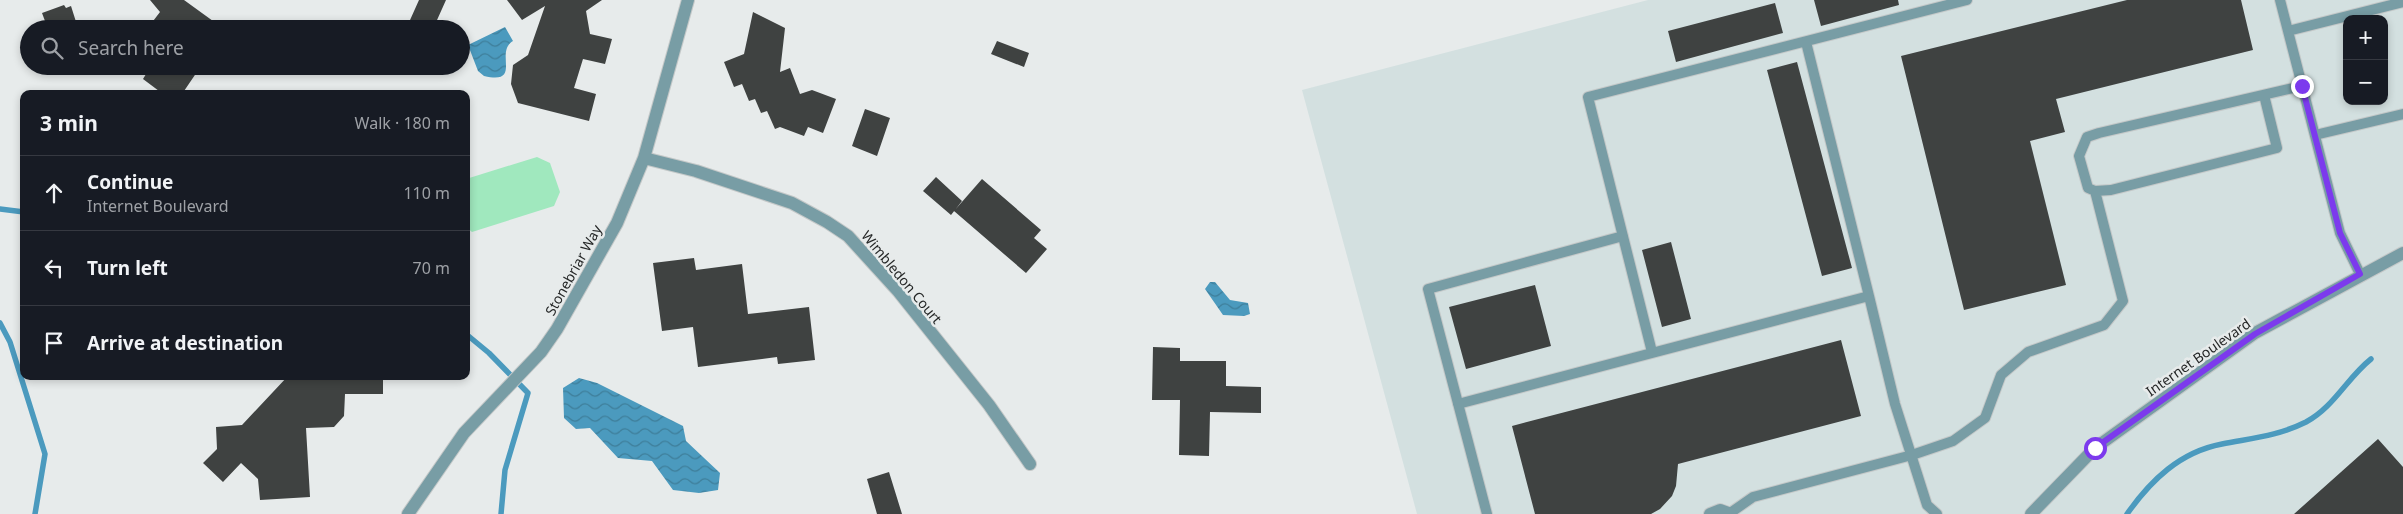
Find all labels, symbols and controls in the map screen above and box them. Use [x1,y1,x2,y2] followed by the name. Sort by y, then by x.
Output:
[2343,15,2388,105] map controls
[2343,15,2388,60] button: +
[20,20,470,75] search box
[38,34,66,62] icon: search
[78,35,184,61] text: Search here
[2343,60,2388,105] button: −
[2291,75,2314,98] route end
[40,109,98,137] text: 3 min
[355,112,450,134] text: Walk · 180 m
[87,169,173,195] text: Continue
[40,179,68,207] icon: ahead
[403,182,450,204] text: 110 m
[87,195,229,217] text: Internet Boulevard
[540,221,606,319] street label: Stonebriar Way
[857,226,947,328] street label: Wimbledon Court
[40,254,68,282] icon: left
[87,255,168,281] text: Turn left
[413,257,450,279] text: 70 m
[2142,314,2254,400] street label: Internet Boulevard
[40,329,68,357] icon: arrive
[87,330,283,356] text: Arrive at destination
[2084,437,2107,460] route start

